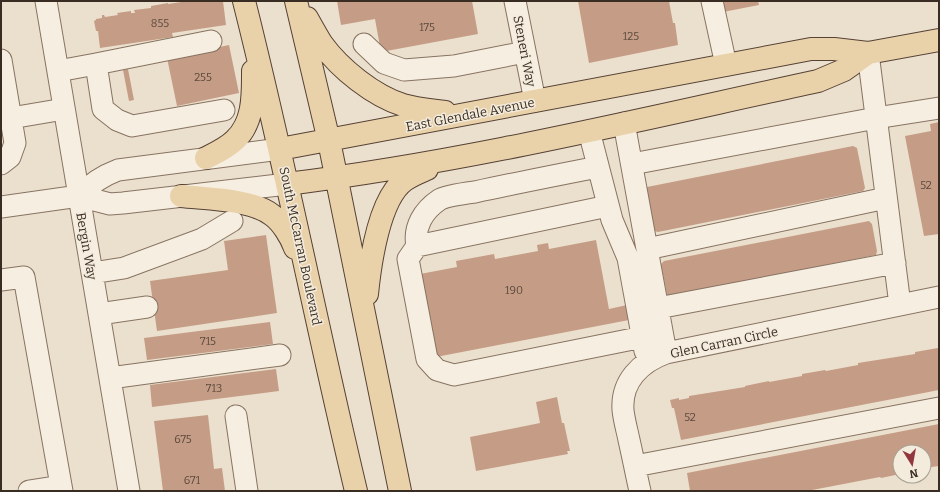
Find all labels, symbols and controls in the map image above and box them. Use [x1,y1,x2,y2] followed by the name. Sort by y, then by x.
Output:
[510,14,539,88] street label: Steneri Way
[151,17,169,30] house number: 855
[419,21,435,34] house number: 175
[623,30,639,43] house number: 125
[194,71,212,84] house number: 255
[404,95,536,134] street label: East Glendale Avenue
[276,165,325,327] street label: South McCarran Boulevard
[920,179,932,192] house number: 52
[73,211,100,281] street label: Bergin Way
[505,284,523,297] house number: 190
[669,324,779,361] street label: Glen Carran Circle
[200,335,216,348] house number: 715
[206,382,222,395] house number: 713
[684,411,696,424] house number: 52
[174,433,192,446] house number: 675
[892,444,932,484] north arrow
[908,466,919,481] text: N
[184,474,201,487] house number: 671

